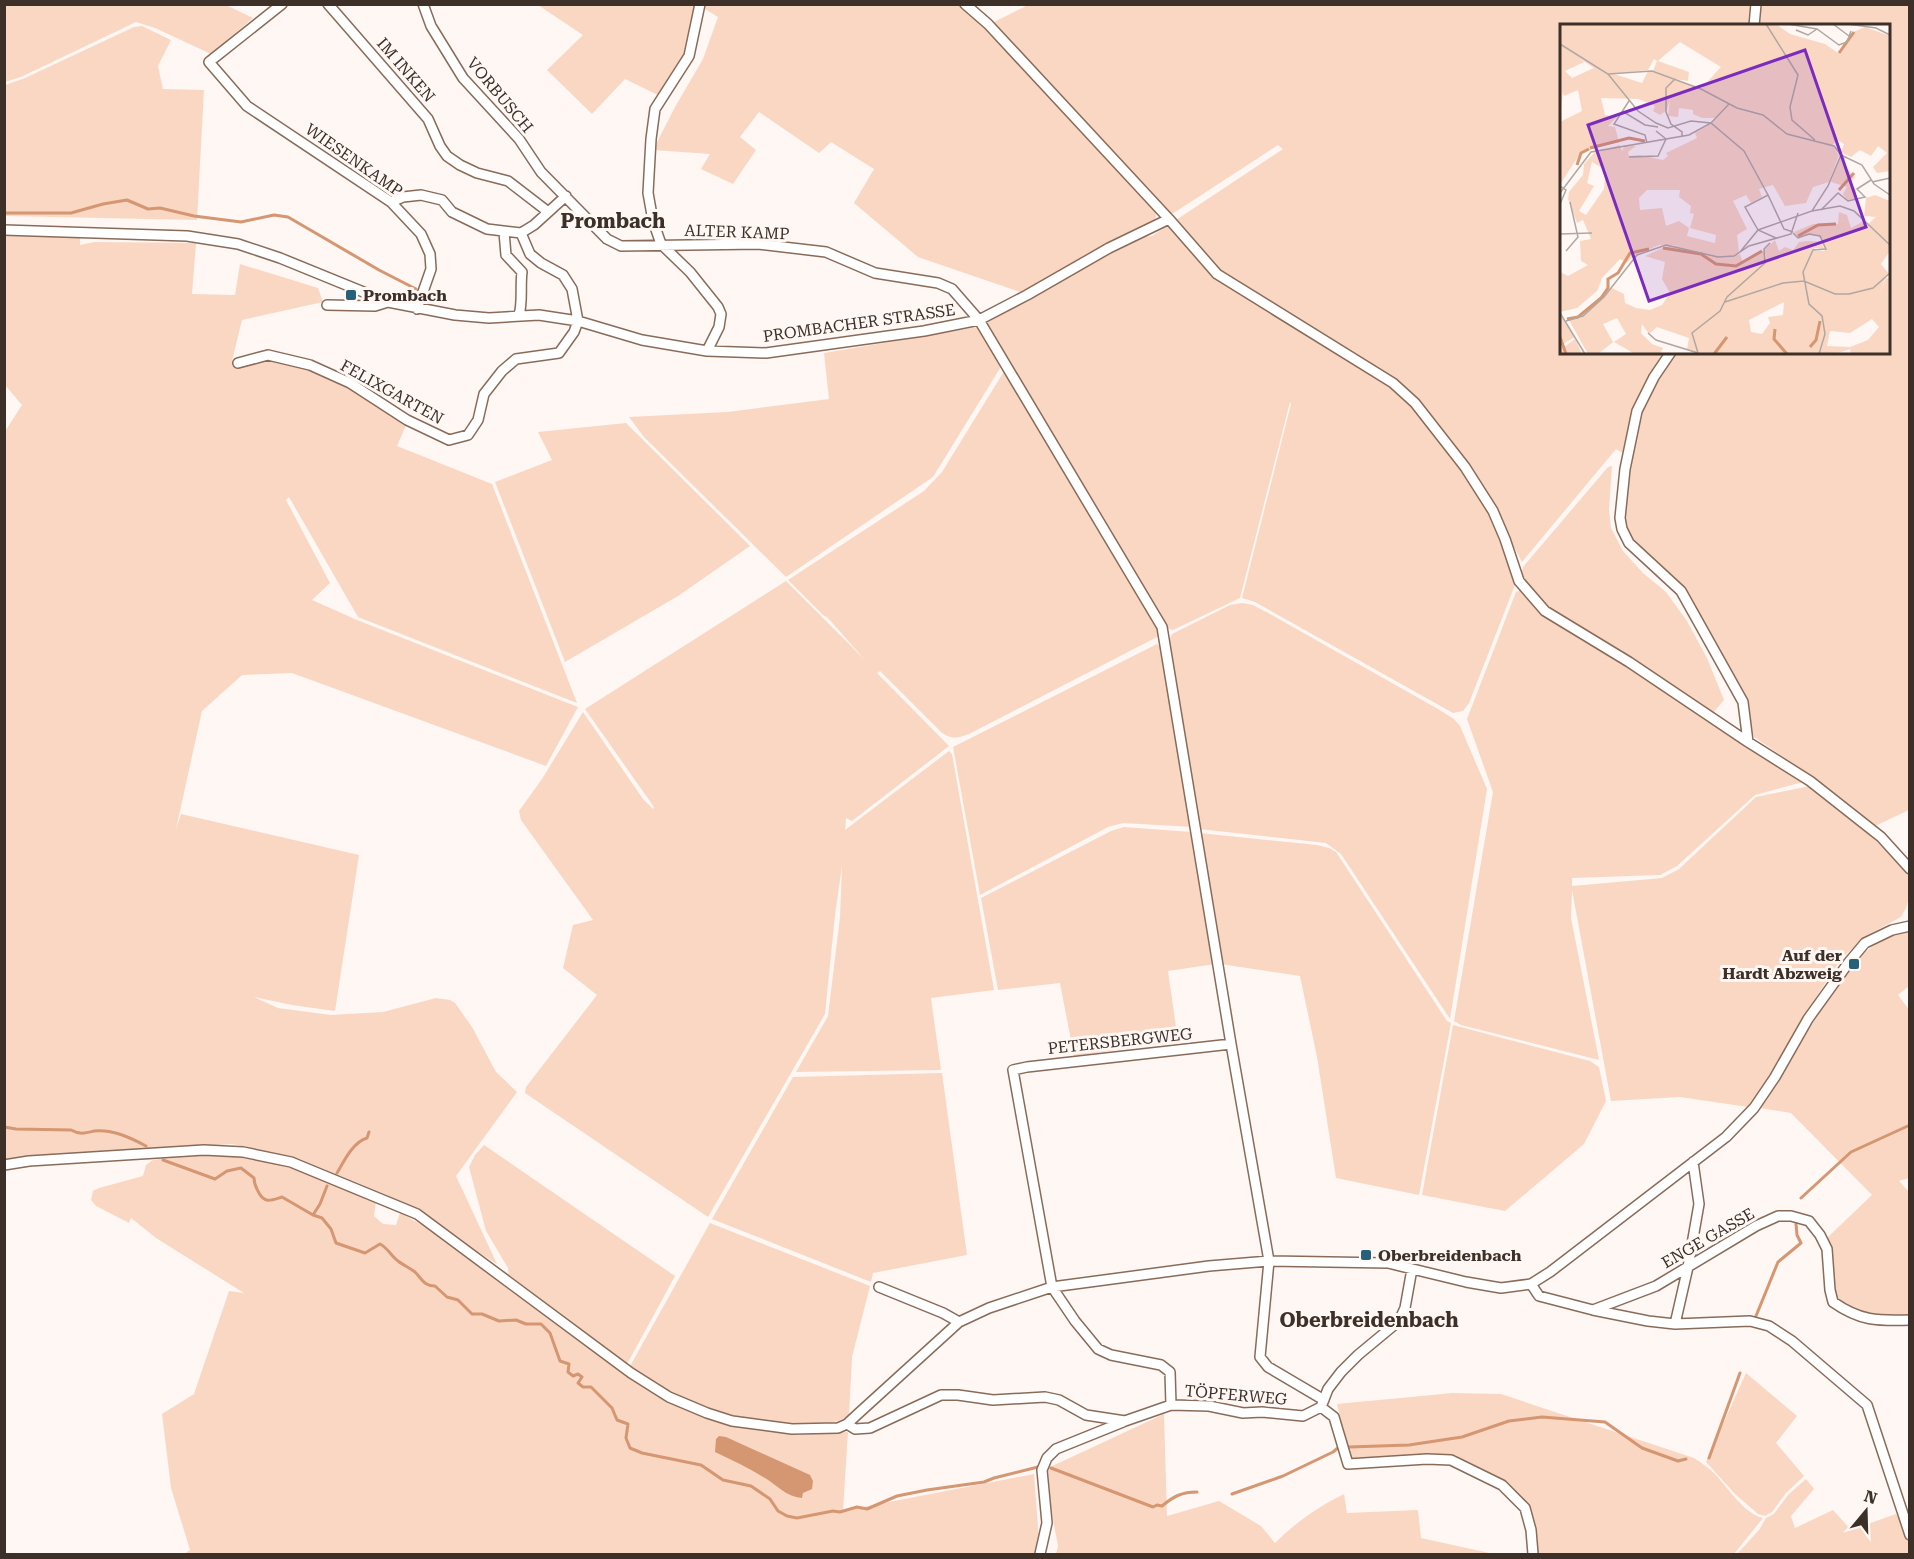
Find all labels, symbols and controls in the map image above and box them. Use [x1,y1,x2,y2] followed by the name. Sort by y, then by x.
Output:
[1560,24,1890,354] inset map
[373,34,439,106] street label: IM INKEN
[463,53,537,137] street label: VORBUSCH
[302,119,406,201] street label: WIESENKAMP
[561,209,666,233] district label: Prombach
[684,221,790,243] street label: ALTER KAMP
[363,286,447,305] place label: Prombach
[344,288,358,302] marker: Prombach
[762,300,956,346] street label: PROMBACHER STRASSE
[337,356,447,428] street label: FELIXGARTEN
[1722,946,1842,983] place label: Auf der Hardt Abzweig
[1847,957,1861,971] marker: Auf der Hardt Abzweig
[1047,1024,1194,1058] street label: PETERSBERGWEG
[1658,1204,1758,1272] street label: ENGE GASSE
[1378,1246,1522,1265] place label: Oberbreidenbach
[1359,1248,1373,1262] marker: Oberbreidenbach
[1279,1308,1459,1332] district label: Oberbreidenbach
[1184,1381,1289,1409] street label: TÖPFERWEG
[1836,1481,1896,1541] north arrow
[1862,1486,1880,1508] text: N

